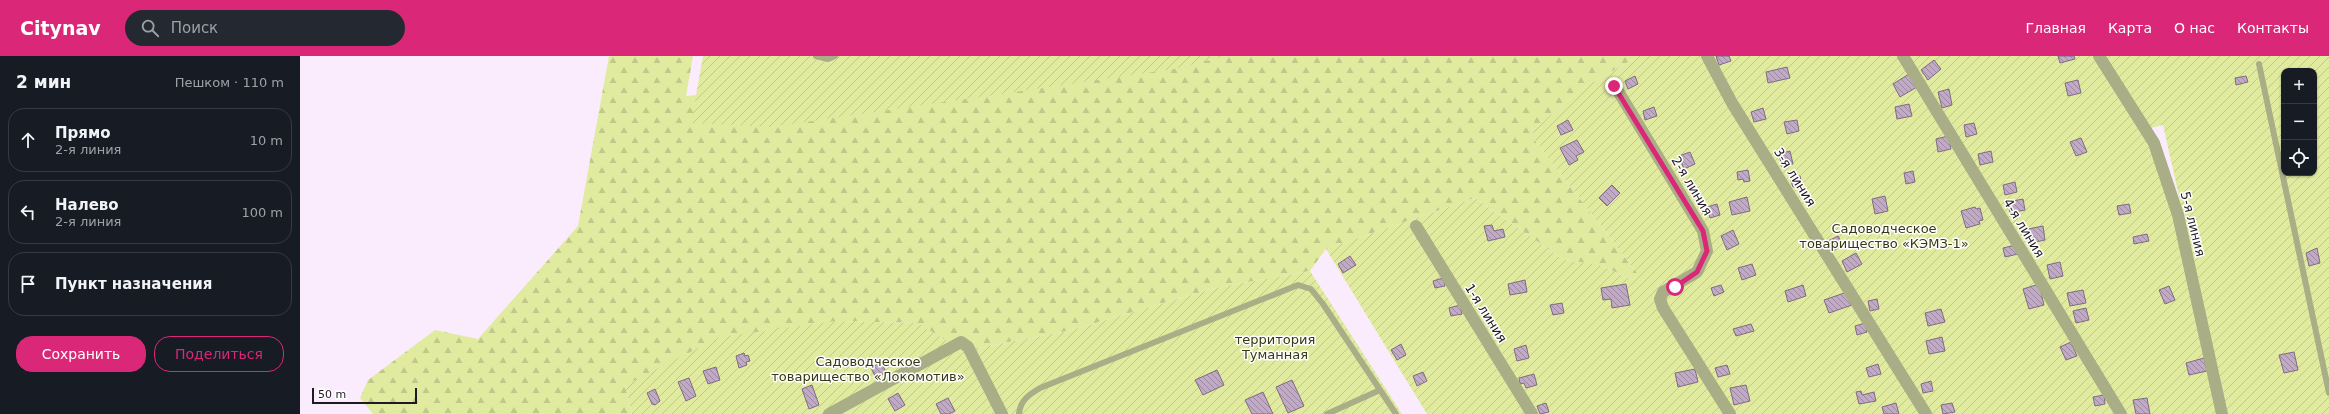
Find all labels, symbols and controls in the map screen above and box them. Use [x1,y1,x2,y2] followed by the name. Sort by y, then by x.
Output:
[125,10,405,46] search box
[20,17,101,39] text: Citynav
[139,17,161,39] icon: search
[171,19,218,37] text: Поиск
[2025,20,2086,36] text: Главная
[2108,20,2152,36] text: Карта
[2174,20,2215,36] text: О нас
[2237,20,2309,36] text: Контакты
[2281,68,2317,176] map controls
[2281,68,2317,104] button: +
[16,72,71,92] text: 2 мин
[175,75,284,90] text: Пешком · 110 m
[1605,77,1623,95] route end
[2281,104,2317,140] button: −
[55,124,111,142] text: Прямо
[17,129,39,151] icon: ahead
[250,133,283,148] text: 10 m
[2281,140,2317,176] button: locate
[55,142,121,157] text: 2-я линия
[1771,145,1819,209] street label: 3-я линия
[1668,154,1716,218] street label: 2-я линия
[2178,190,2208,258] street label: 5-я линия
[55,196,119,214] text: Налево
[2000,196,2048,260] street label: 4-я линия
[17,201,39,223] icon: left
[241,205,283,220] text: 100 m
[55,214,121,229] text: 2-я линия
[1799,221,1969,251] park label: Садоводческое товарищество «КЭМЗ-1»
[17,273,39,295] icon: arrive
[55,275,212,293] text: Пункт назначения
[1666,278,1684,296] route start
[1462,281,1510,345] street label: 1-я линия
[1235,332,1315,362] park label: территория Туманная
[16,336,146,372] button: Сохранить
[154,336,284,372] button: Поделиться
[771,354,965,384] park label: Садоводческое товарищество «Локомотив»
[312,386,417,405] scale bar
[318,388,346,401] text: 50 m

